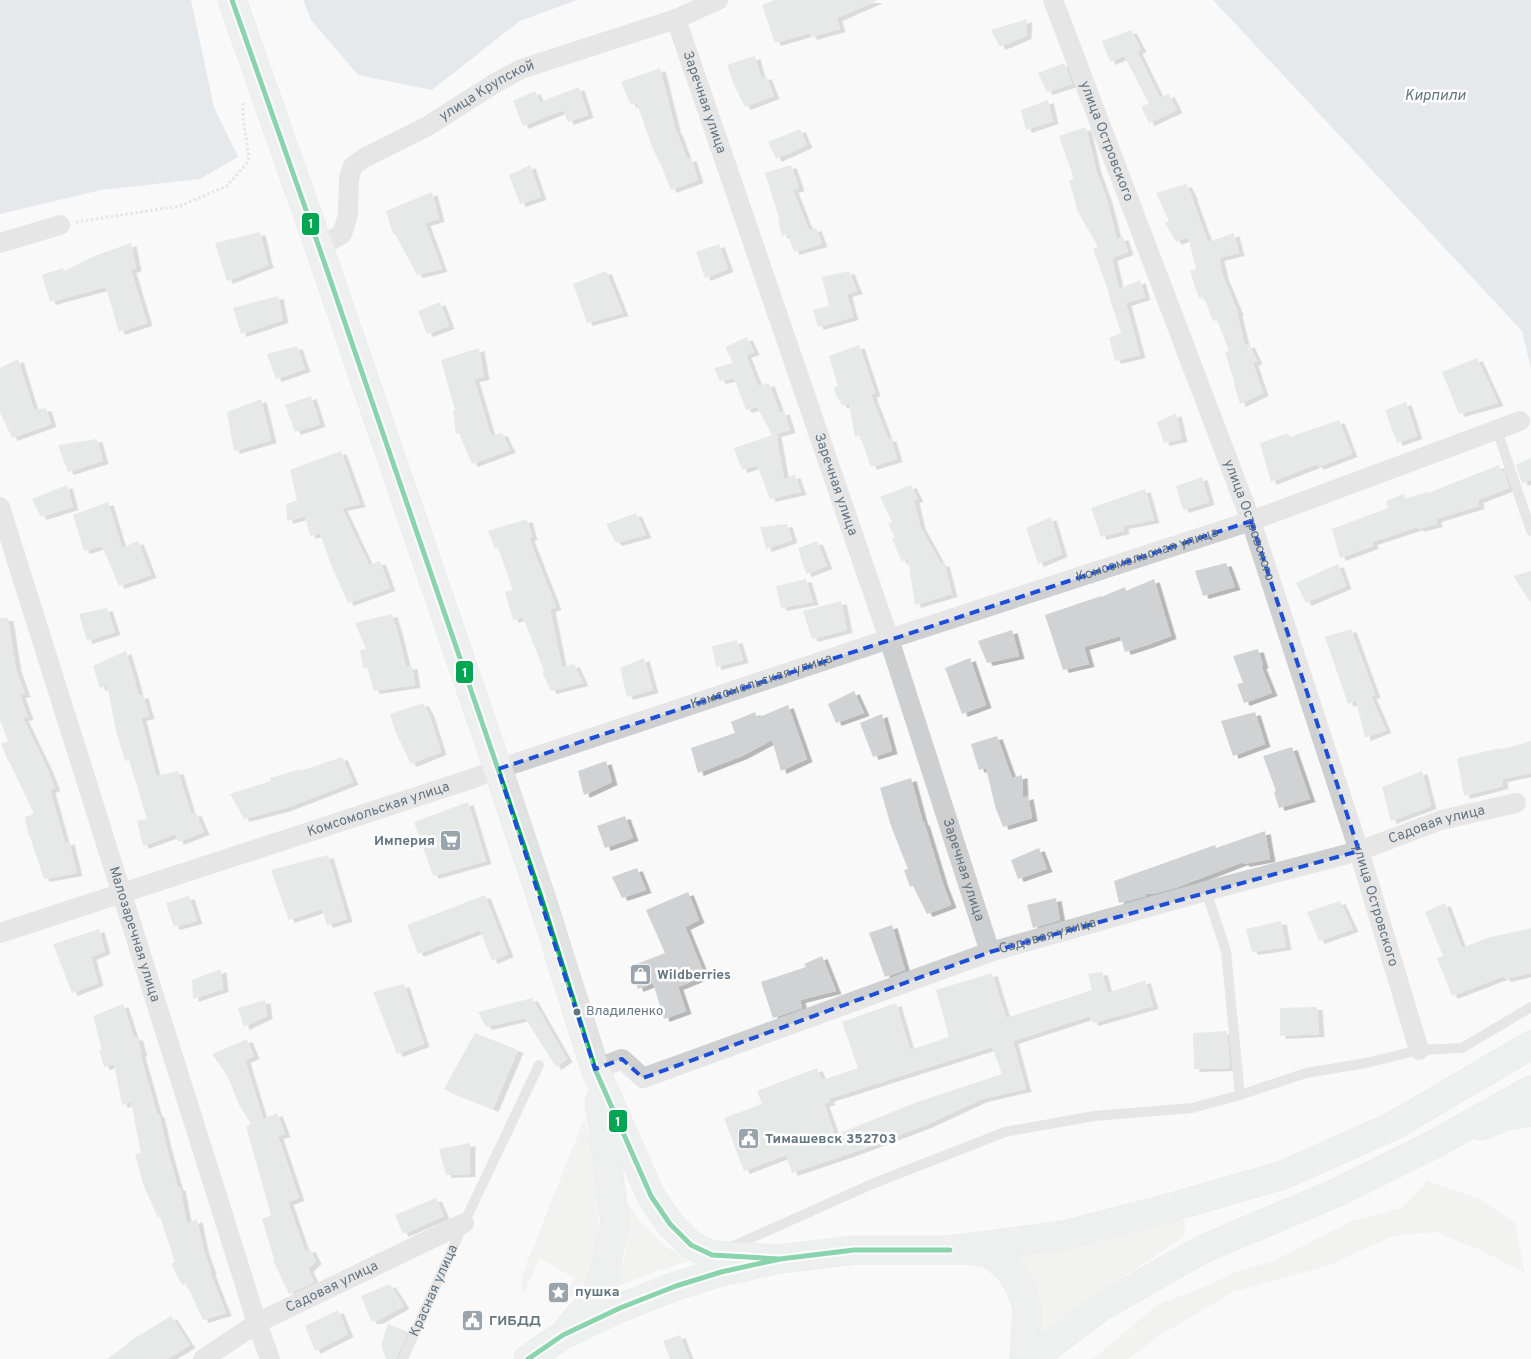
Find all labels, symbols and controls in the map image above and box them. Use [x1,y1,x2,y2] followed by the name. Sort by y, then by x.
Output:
[679,49,730,156] street label: Заречная улица
[436,57,536,125] street label: улица Крупской
[1076,78,1137,204] street label: улица Островского
[1404,87,1466,106] water label: Кирпили
[301,212,320,236] line badge: 1
[308,216,314,233] text: 1
[810,431,861,538] street label: Заречная улица
[1220,457,1279,583] street label: улица Островского
[1074,524,1221,586] street label: Комсомольская улица
[688,650,835,713] street label: Комсомольская улица
[455,660,474,684] line badge: 1
[462,665,468,682] text: 1
[305,778,452,840] street label: Комсомольская улица
[1386,802,1487,848] street label: Садовая улица
[939,816,988,923] street label: Заречная улица
[439,829,463,853] supermarket icon: Империя
[374,833,435,850] place label: Империя
[1349,841,1402,969] street label: улица Островского
[105,864,164,1004] street label: Малозаречная улица
[997,914,1098,958] street label: Садовая улица
[629,963,653,987] shop icon: Wildberries
[657,967,731,984] place label: Wildberries
[586,1004,663,1020] place label: Владиленко
[572,1007,582,1017] marker: Владиленко
[608,1109,628,1133] line badge: 1
[615,1114,621,1131] text: 1
[737,1127,761,1151] public building icon: Тимашевск 352703
[765,1131,896,1148] place label: Тимашевск 352703
[406,1242,462,1339] street label: Красная улица
[283,1257,381,1316] street label: Садовая улица
[547,1280,571,1304] place icon: пушка
[575,1284,619,1301] place label: пушка
[461,1309,485,1333] public building icon: ГИБДД
[489,1313,541,1330] place label: ГИБДД

